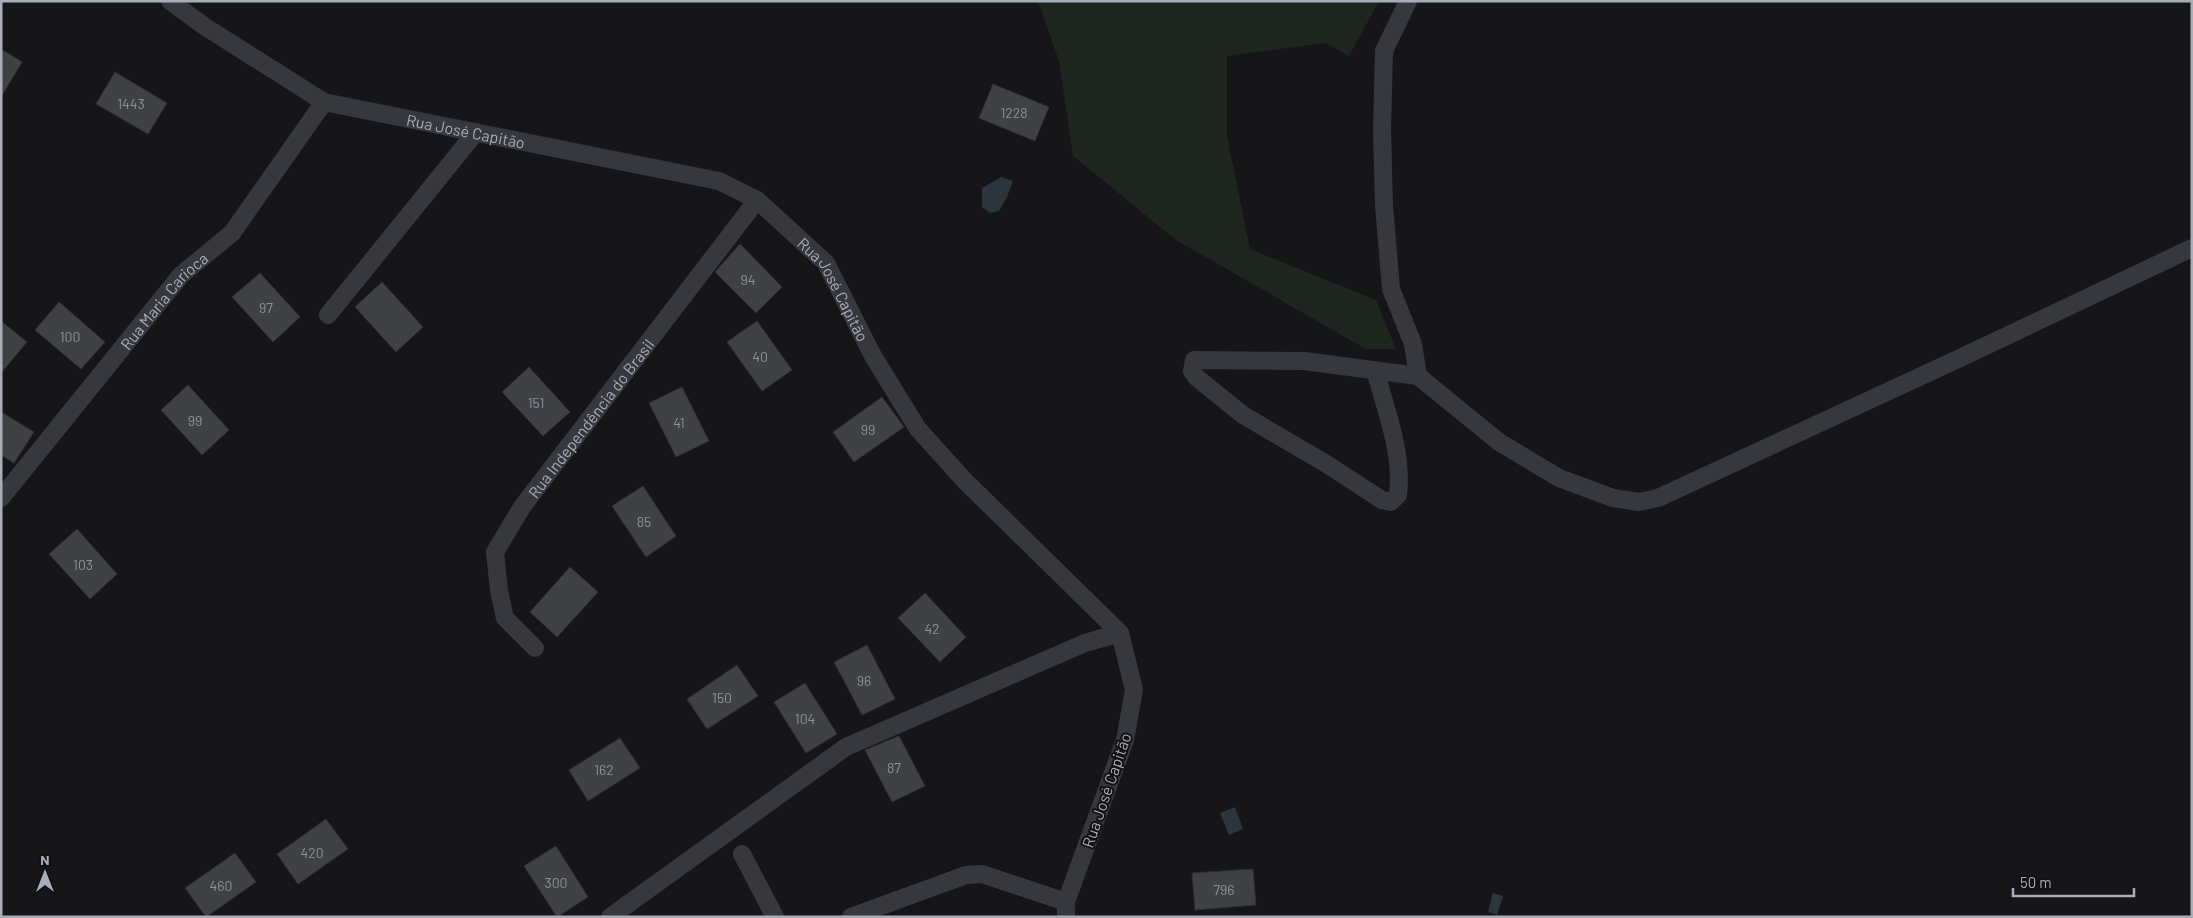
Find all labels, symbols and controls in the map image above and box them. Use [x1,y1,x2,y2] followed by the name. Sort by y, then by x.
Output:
[117,95,145,112] house number: 1443
[1000,104,1028,121] house number: 1228
[405,109,527,152] street label: Rua José Capitão
[794,233,873,344] street label: Rua José Capitão
[116,248,211,353] street label: Rua Maria Carioca
[740,271,756,288] house number: 94
[259,299,273,316] house number: 97
[60,328,80,345] house number: 100
[523,335,657,501] street label: Rua Independência do Brasil
[752,348,768,365] house number: 40
[528,394,544,411] house number: 151
[188,412,202,429] house number: 99
[673,414,685,431] house number: 41
[861,421,875,438] house number: 99
[637,513,651,530] house number: 85
[73,556,93,573] house number: 103
[924,620,940,637] house number: 42
[857,672,871,689] house number: 96
[712,689,732,706] house number: 150
[795,710,815,727] house number: 104
[1077,730,1135,850] street label: Rua José Capitão
[887,759,901,776] house number: 87
[594,761,614,778] house number: 162
[300,844,324,861] house number: 420
[20,848,70,898] north arrow
[40,851,50,868] text: N
[2013,866,2134,898] scale bar
[2020,873,2052,891] text: 50 m
[544,874,568,891] house number: 300
[210,877,232,894] house number: 460
[1213,881,1235,898] house number: 796

